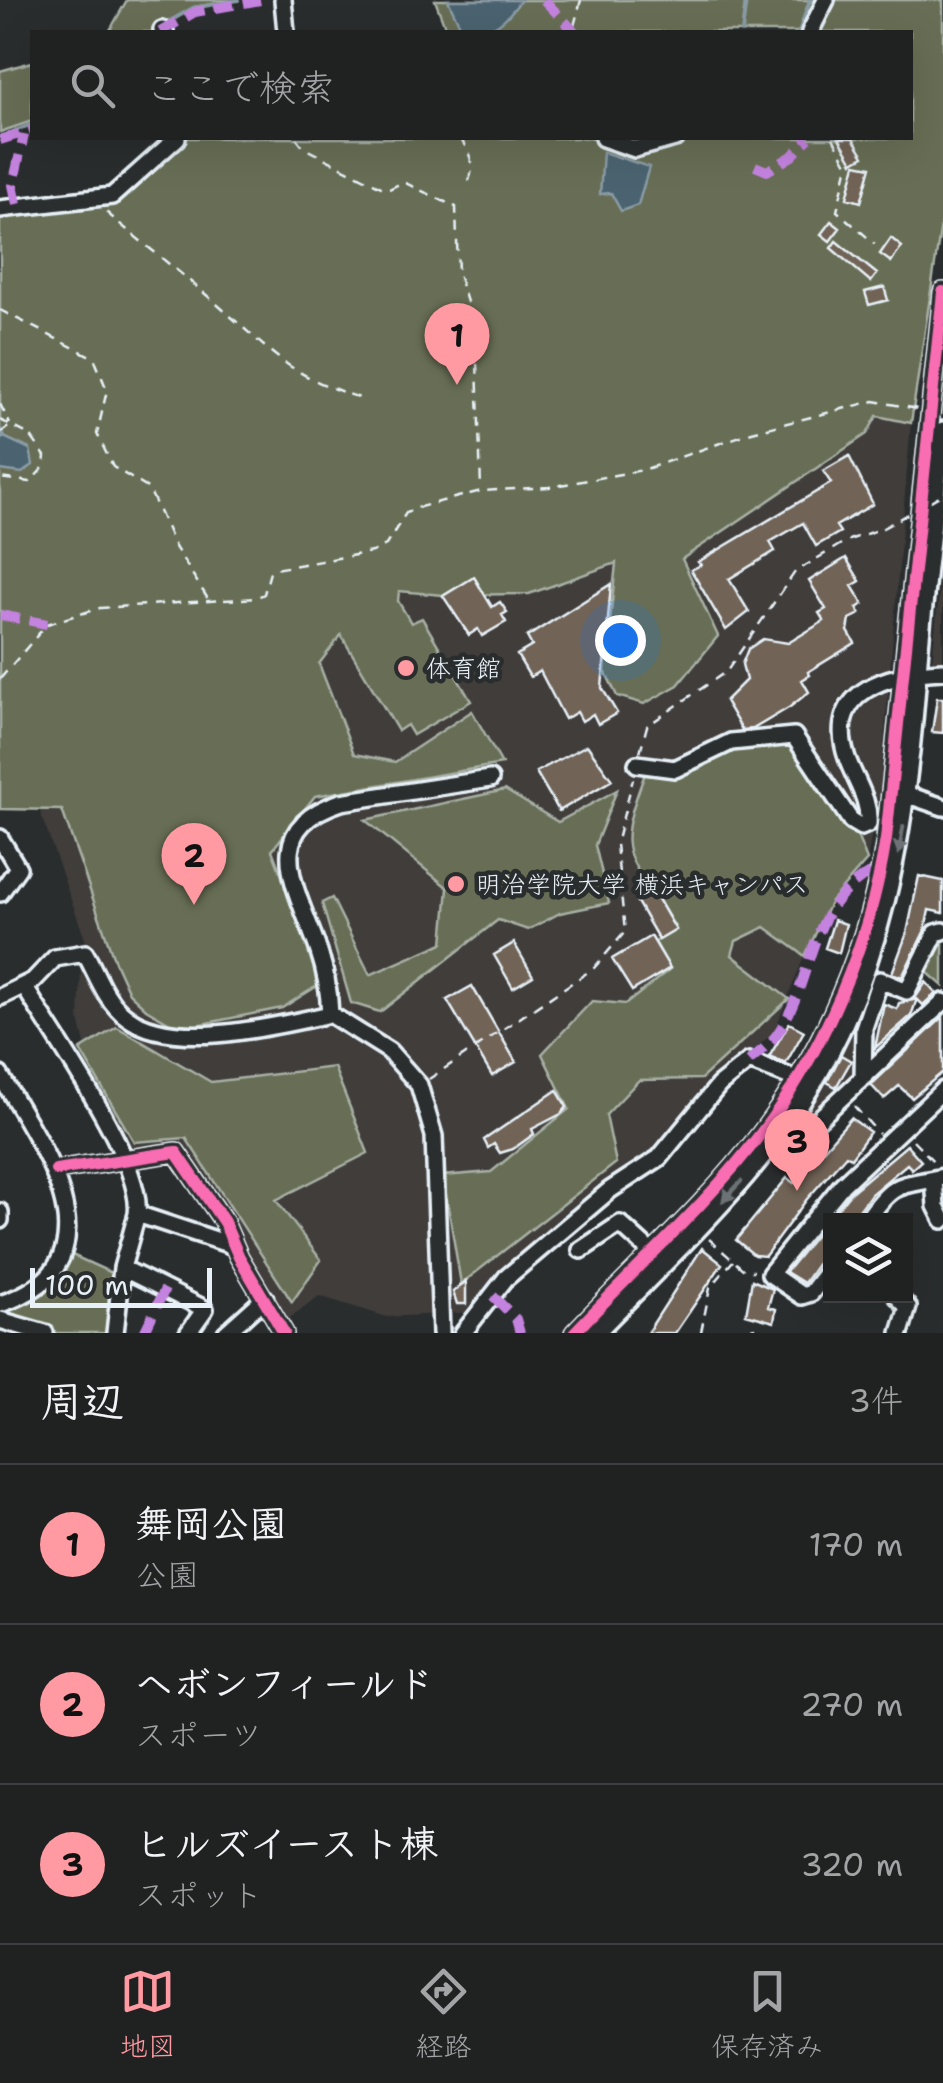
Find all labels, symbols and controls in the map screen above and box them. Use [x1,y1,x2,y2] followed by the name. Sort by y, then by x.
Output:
[30,30,913,140] search box
[65,58,120,113] icon: search
[145,62,335,113] text: ここで検索
[424,302,490,385] pin: 1
[595,615,646,666] your location
[426,651,501,685] place label: 体育館
[395,657,417,679] marker: 体育館
[162,822,226,905] pin: 2
[893,825,908,857] one-way arrow
[476,867,809,901] place label: 明治学院大学 横浜キャンパス
[445,873,467,895] marker: 明治学院大学 横浜キャンパス
[764,1108,830,1191] pin: 3
[721,1179,744,1203] one-way arrow
[823,1213,913,1303] map controls
[823,1213,913,1303] button: layers
[30,1263,212,1308] scale bar
[45,1266,129,1304] text: 100 m
[40,1373,124,1429] text: 周辺
[849,1379,903,1422] text: 3件
[135,1498,287,1549] text: 舞岡公園
[65,1523,80,1566] text: 1
[809,1523,903,1566] text: 170 m
[135,1553,199,1596] text: 公園
[135,1658,434,1709] text: ヘボンフィールド
[61,1683,84,1726] text: 2
[800,1683,903,1726] text: 270 m
[135,1713,262,1756] text: スポーツ
[135,1818,437,1869] text: ヒルズイースト棟
[61,1843,84,1886] text: 3
[800,1843,903,1886] text: 320 m
[135,1873,263,1916] text: スポット
[120,1964,176,2065] tab: 地図
[415,1964,471,2065] tab: 経路
[711,1964,823,2065] tab: 保存済み

